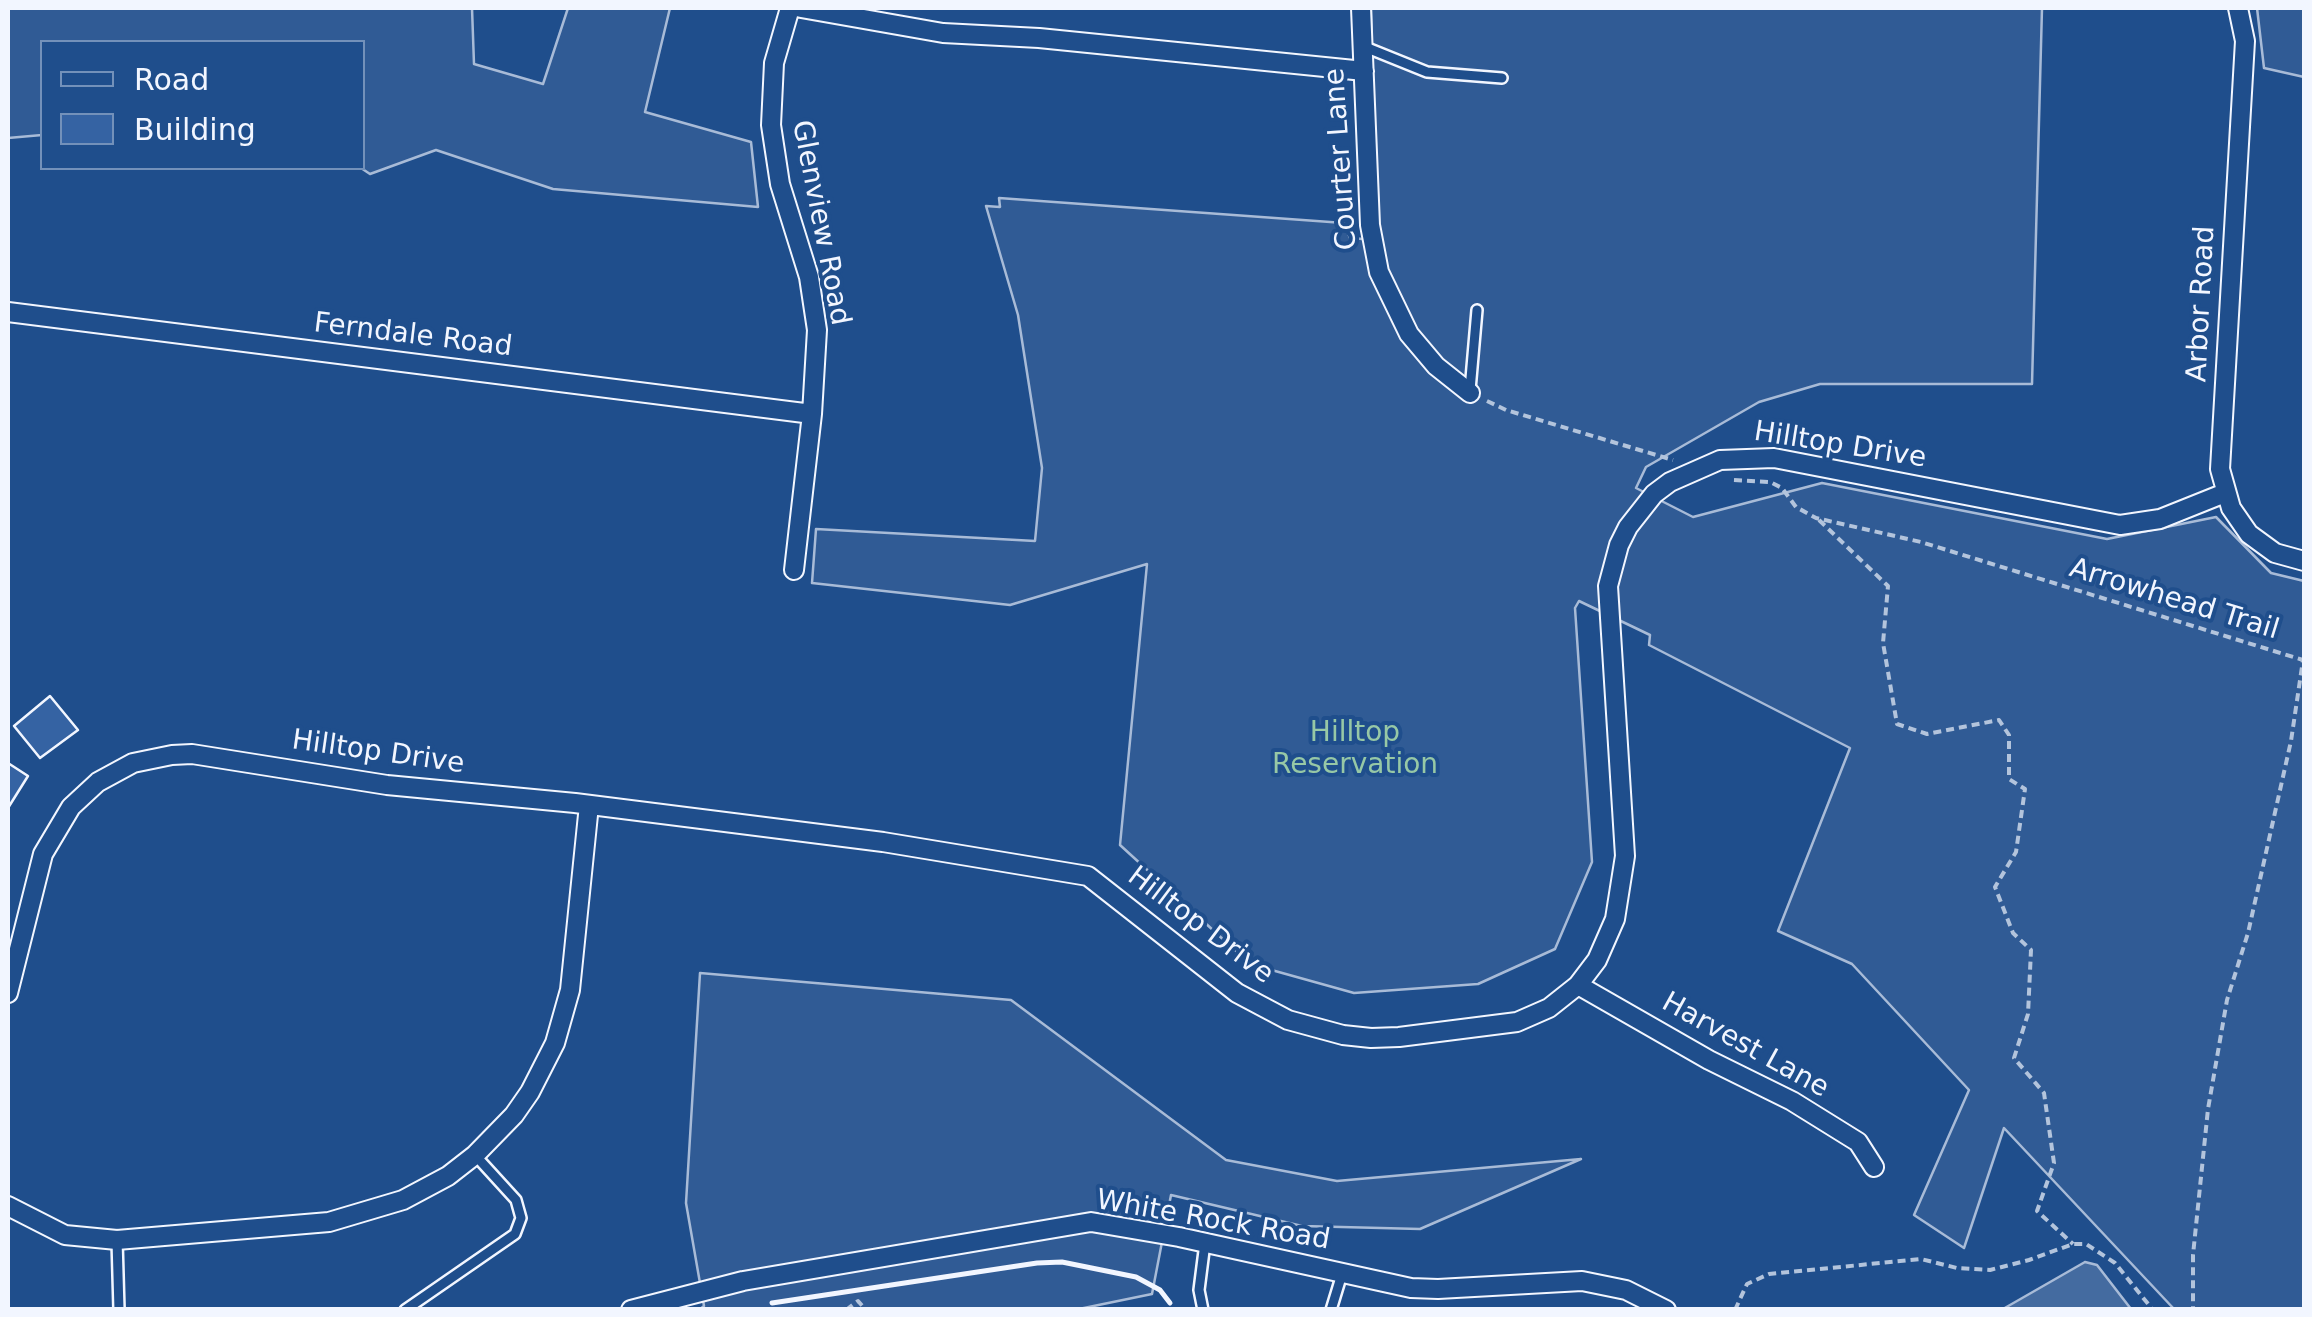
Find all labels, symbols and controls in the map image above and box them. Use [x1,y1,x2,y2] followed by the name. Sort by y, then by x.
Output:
[40,40,365,170] legend
[134,62,209,97] text: Road
[1319,67,1365,251] street label: Courter Lane
[134,112,256,147] text: Building
[784,118,856,328] street label: Glenview Road
[2181,225,2223,383] street label: Arbor Road
[312,307,514,365] street label: Ferndale Road
[1752,416,1928,476] street label: Hilltop Drive
[2065,552,2283,648] street label: Arrowhead Trail
[1272,717,1438,783] park label: Hilltop Reservation
[290,724,466,782] street label: Hilltop Drive
[1120,860,1280,992] street label: Hilltop Drive
[1656,986,1834,1106] street label: Harvest Lane
[1094,1184,1332,1258] street label: White Rock Road

